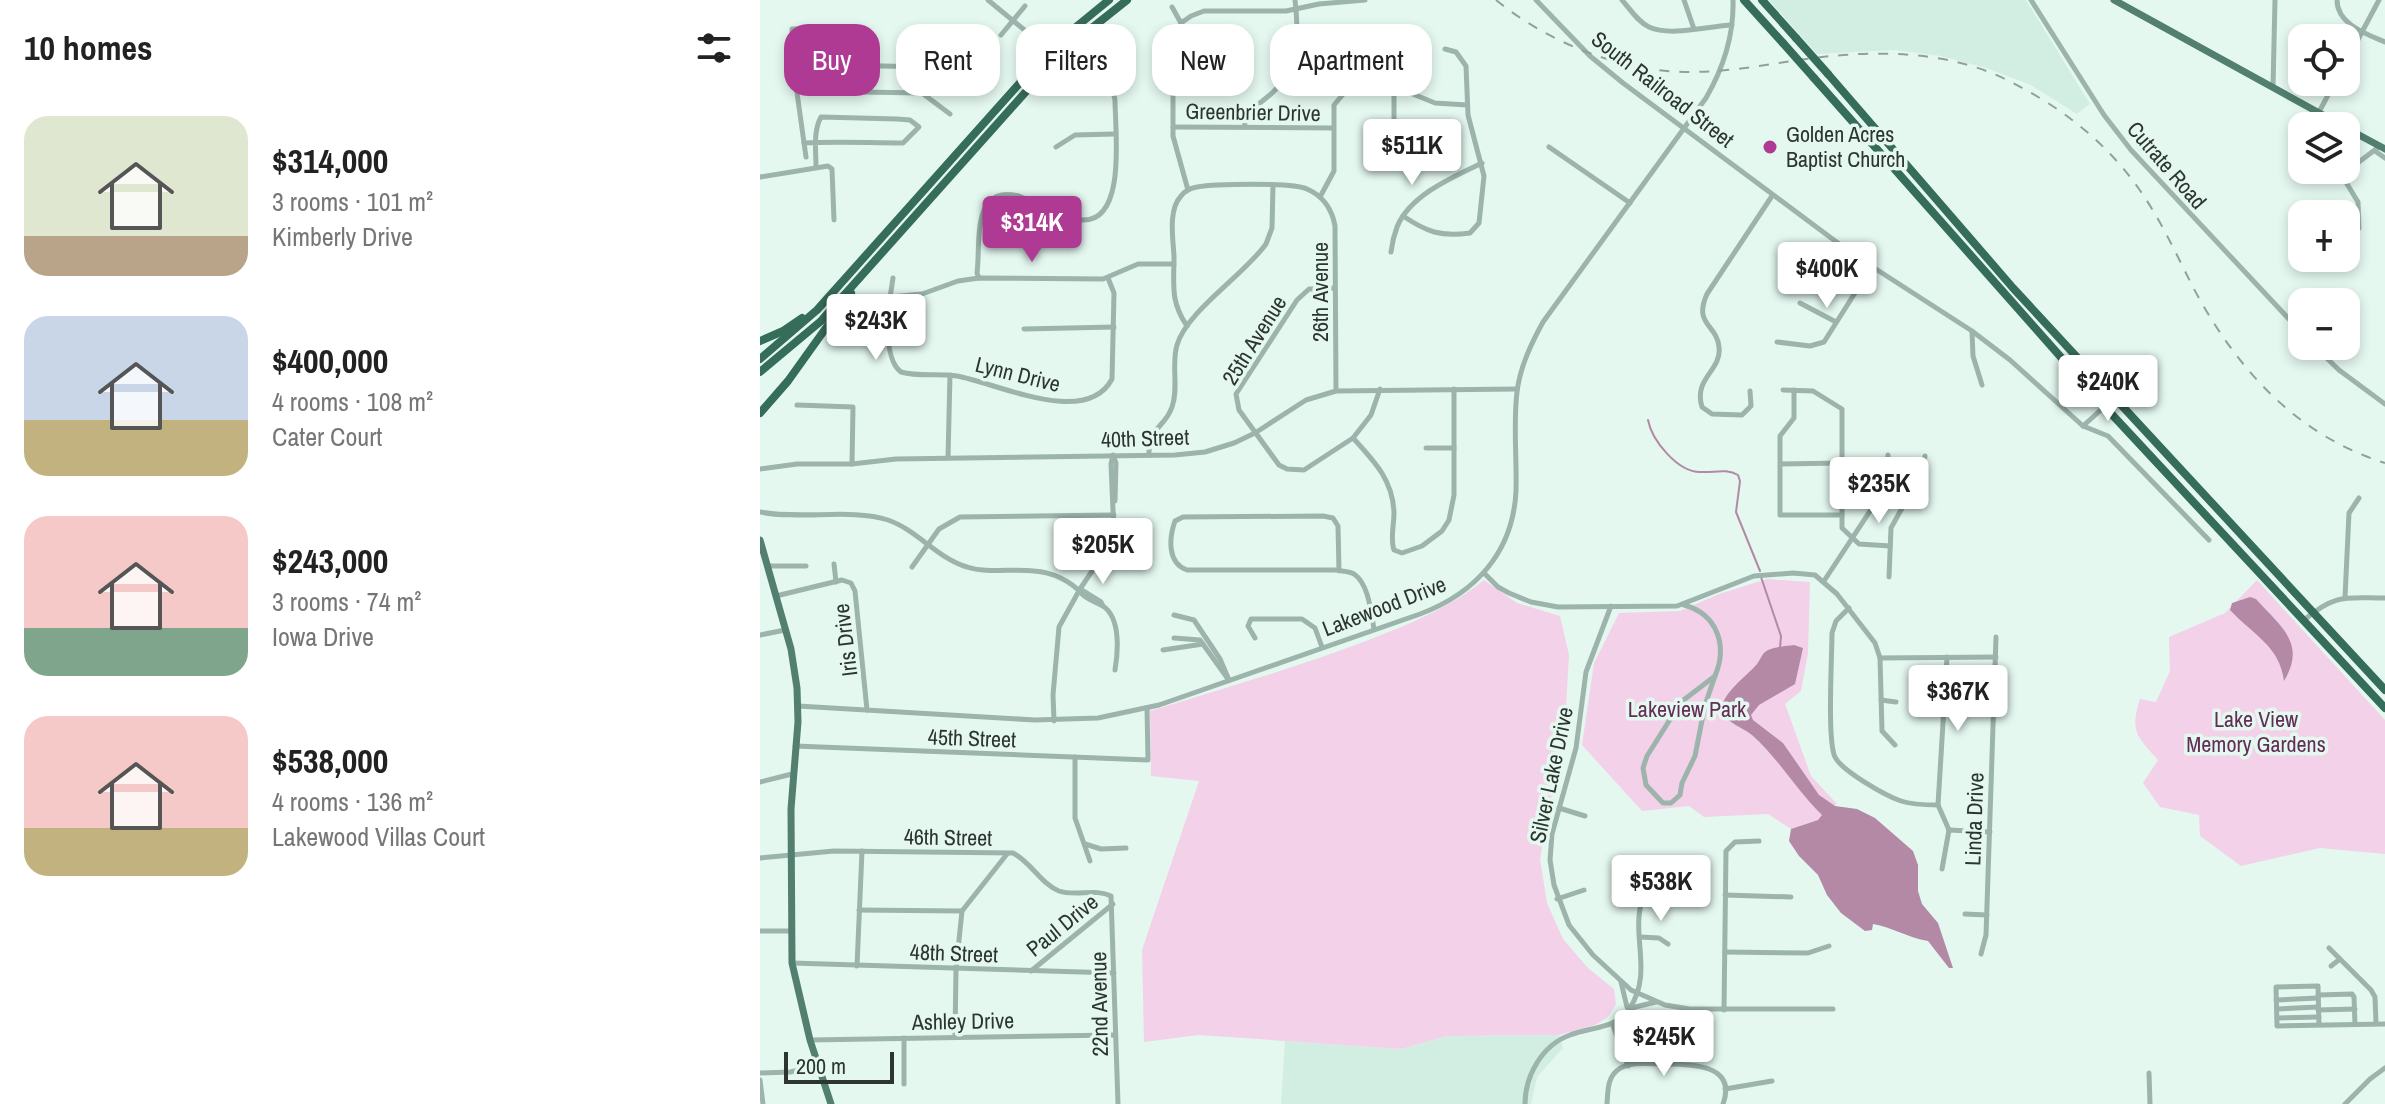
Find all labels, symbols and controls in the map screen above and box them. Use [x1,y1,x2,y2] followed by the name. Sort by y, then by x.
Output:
[784,24,880,96] chip: Buy
[896,24,1000,96] chip: Rent
[1016,24,1136,96] chip: Filters
[1152,24,1254,96] chip: New
[1270,24,1432,96] chip: Apartment
[1585,24,1741,154] street label: South Railroad Street
[2288,24,2360,360] map controls
[2288,24,2360,96] button: locate
[24,25,153,71] text: 10 homes
[692,26,736,70] icon: filters
[1185,96,1321,128] street label: Greenbrier Drive
[2288,112,2360,184] button: layers
[2120,115,2214,215] street label: Cutrate Road
[1356,119,1468,187] pin: $511K
[1786,119,1905,174] place label: Golden Acres Baptist Church
[1381,127,1443,162] text: $511K
[272,138,388,184] text: $314,000
[1761,138,1779,156] marker: Golden Acres Baptist Church
[88,148,184,244] icon: home
[272,184,433,219] text: 3 rooms · 101 m²
[976,196,1088,264] pin: $314K
[2288,200,2360,272] button: +
[1001,204,1063,239] text: $314K
[272,219,413,254] text: Kimberly Drive
[1305,242,1335,342] street label: 26th Avenue
[1771,242,1883,310] pin: $400K
[1796,250,1858,285] text: $400K
[2288,288,2360,360] button: −
[1215,290,1293,390] street label: 25th Avenue
[820,294,932,362] pin: $243K
[845,302,907,337] text: $243K
[272,338,388,384] text: $400,000
[88,348,184,444] icon: home
[972,349,1064,399] street label: Lynn Drive
[2052,355,2164,423] pin: $240K
[2077,363,2139,398] text: $240K
[272,384,433,419] text: 4 rooms · 108 m²
[272,419,382,454] text: Cater Court
[1100,421,1190,455] street label: 40th Street
[1823,457,1935,525] pin: $235K
[1848,465,1910,500] text: $235K
[1047,518,1159,586] pin: $205K
[1072,526,1134,561] text: $205K
[272,538,388,584] text: $243,000
[88,548,184,644] icon: home
[1318,569,1450,643] street label: Lakewood Drive
[272,584,421,619] text: 3 rooms · 74 m²
[826,602,864,678] street label: Iris Drive
[272,619,374,654] text: Iowa Drive
[1902,665,2014,733] pin: $367K
[1927,673,1989,708] text: $367K
[1628,694,1747,724] park label: Lakeview Park
[1522,704,1580,846] street label: Silver Lake Drive
[2186,704,2326,759] park label: Lake View Memory Gardens
[927,721,1017,755] street label: 45th Street
[272,738,388,784] text: $538,000
[88,748,184,844] icon: home
[1957,772,1991,866] street label: Linda Drive
[272,784,433,819] text: 4 rooms · 136 m²
[272,819,485,854] text: Lakewood Villas Court
[904,821,992,853] street label: 46th Street
[1605,855,1717,923] pin: $538K
[1630,863,1692,898] text: $538K
[1020,887,1104,963] street label: Paul Drive
[909,936,999,970] street label: 48th Street
[1083,951,1115,1057] street label: 22nd Avenue
[911,1005,1014,1037] street label: Ashley Drive
[1608,1010,1720,1078] pin: $245K
[1633,1018,1695,1053] text: $245K
[784,1048,894,1084] scale bar
[796,1051,846,1081] text: 200 m

